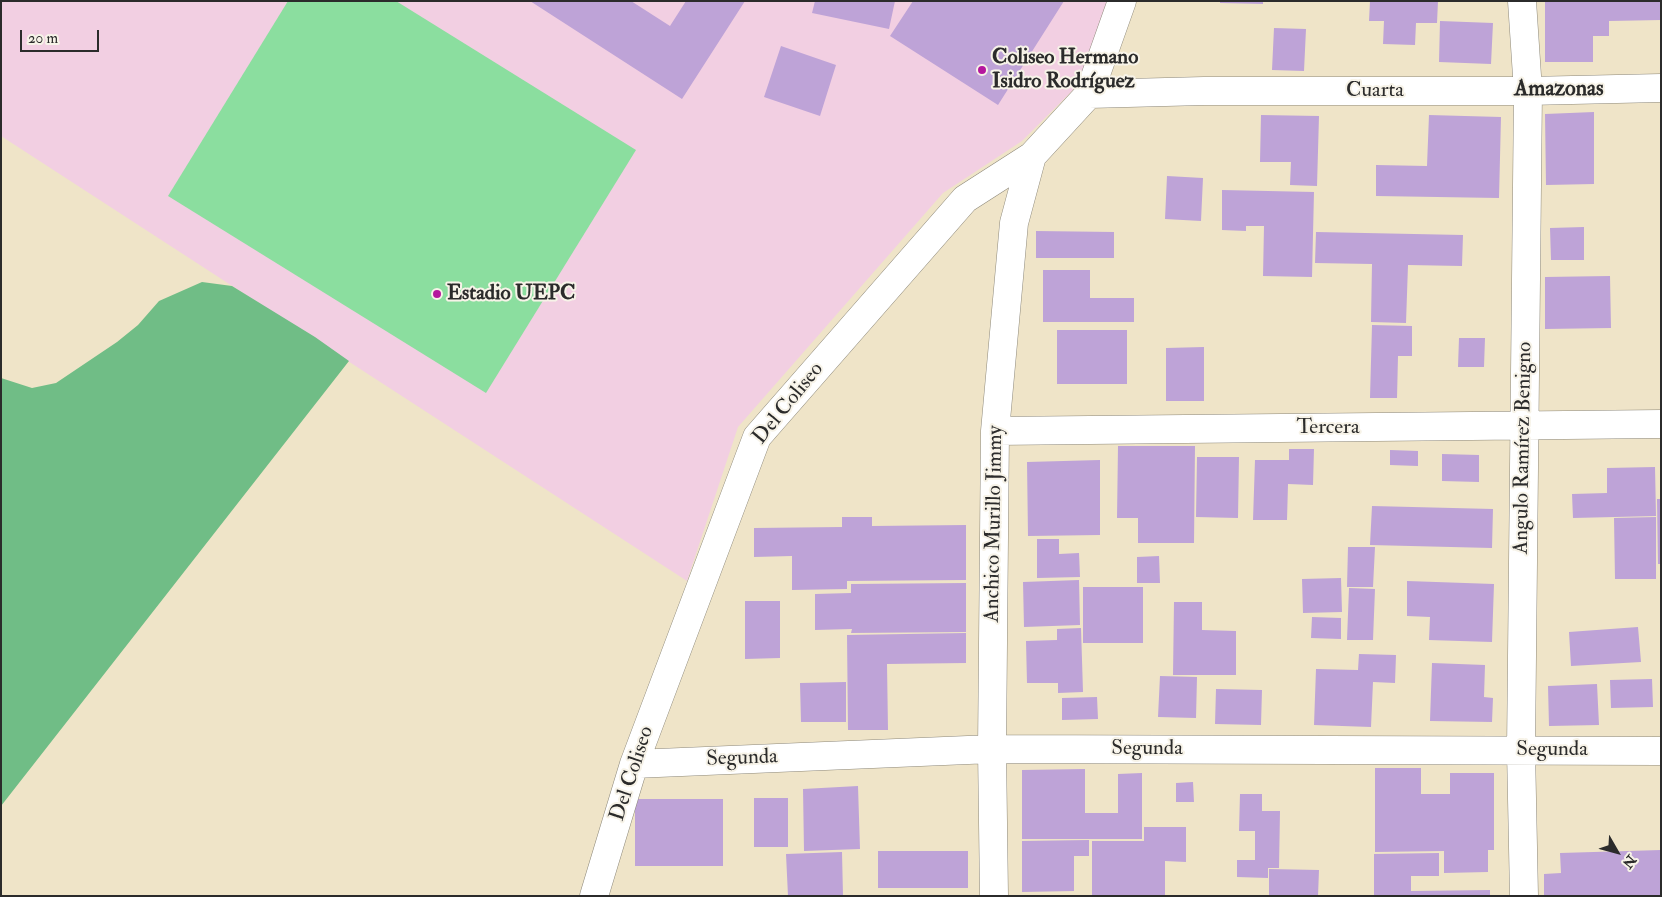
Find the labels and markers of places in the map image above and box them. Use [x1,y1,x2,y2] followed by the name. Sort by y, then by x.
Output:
[992,45,1138,95] place label: Coliseo Hermano Isidro Rodríguez
[976,64,988,76] marker: Coliseo Hermano Isidro Rodríguez
[447,281,575,307] place label: Estadio UEPC
[431,288,443,300] marker: Estadio UEPC

